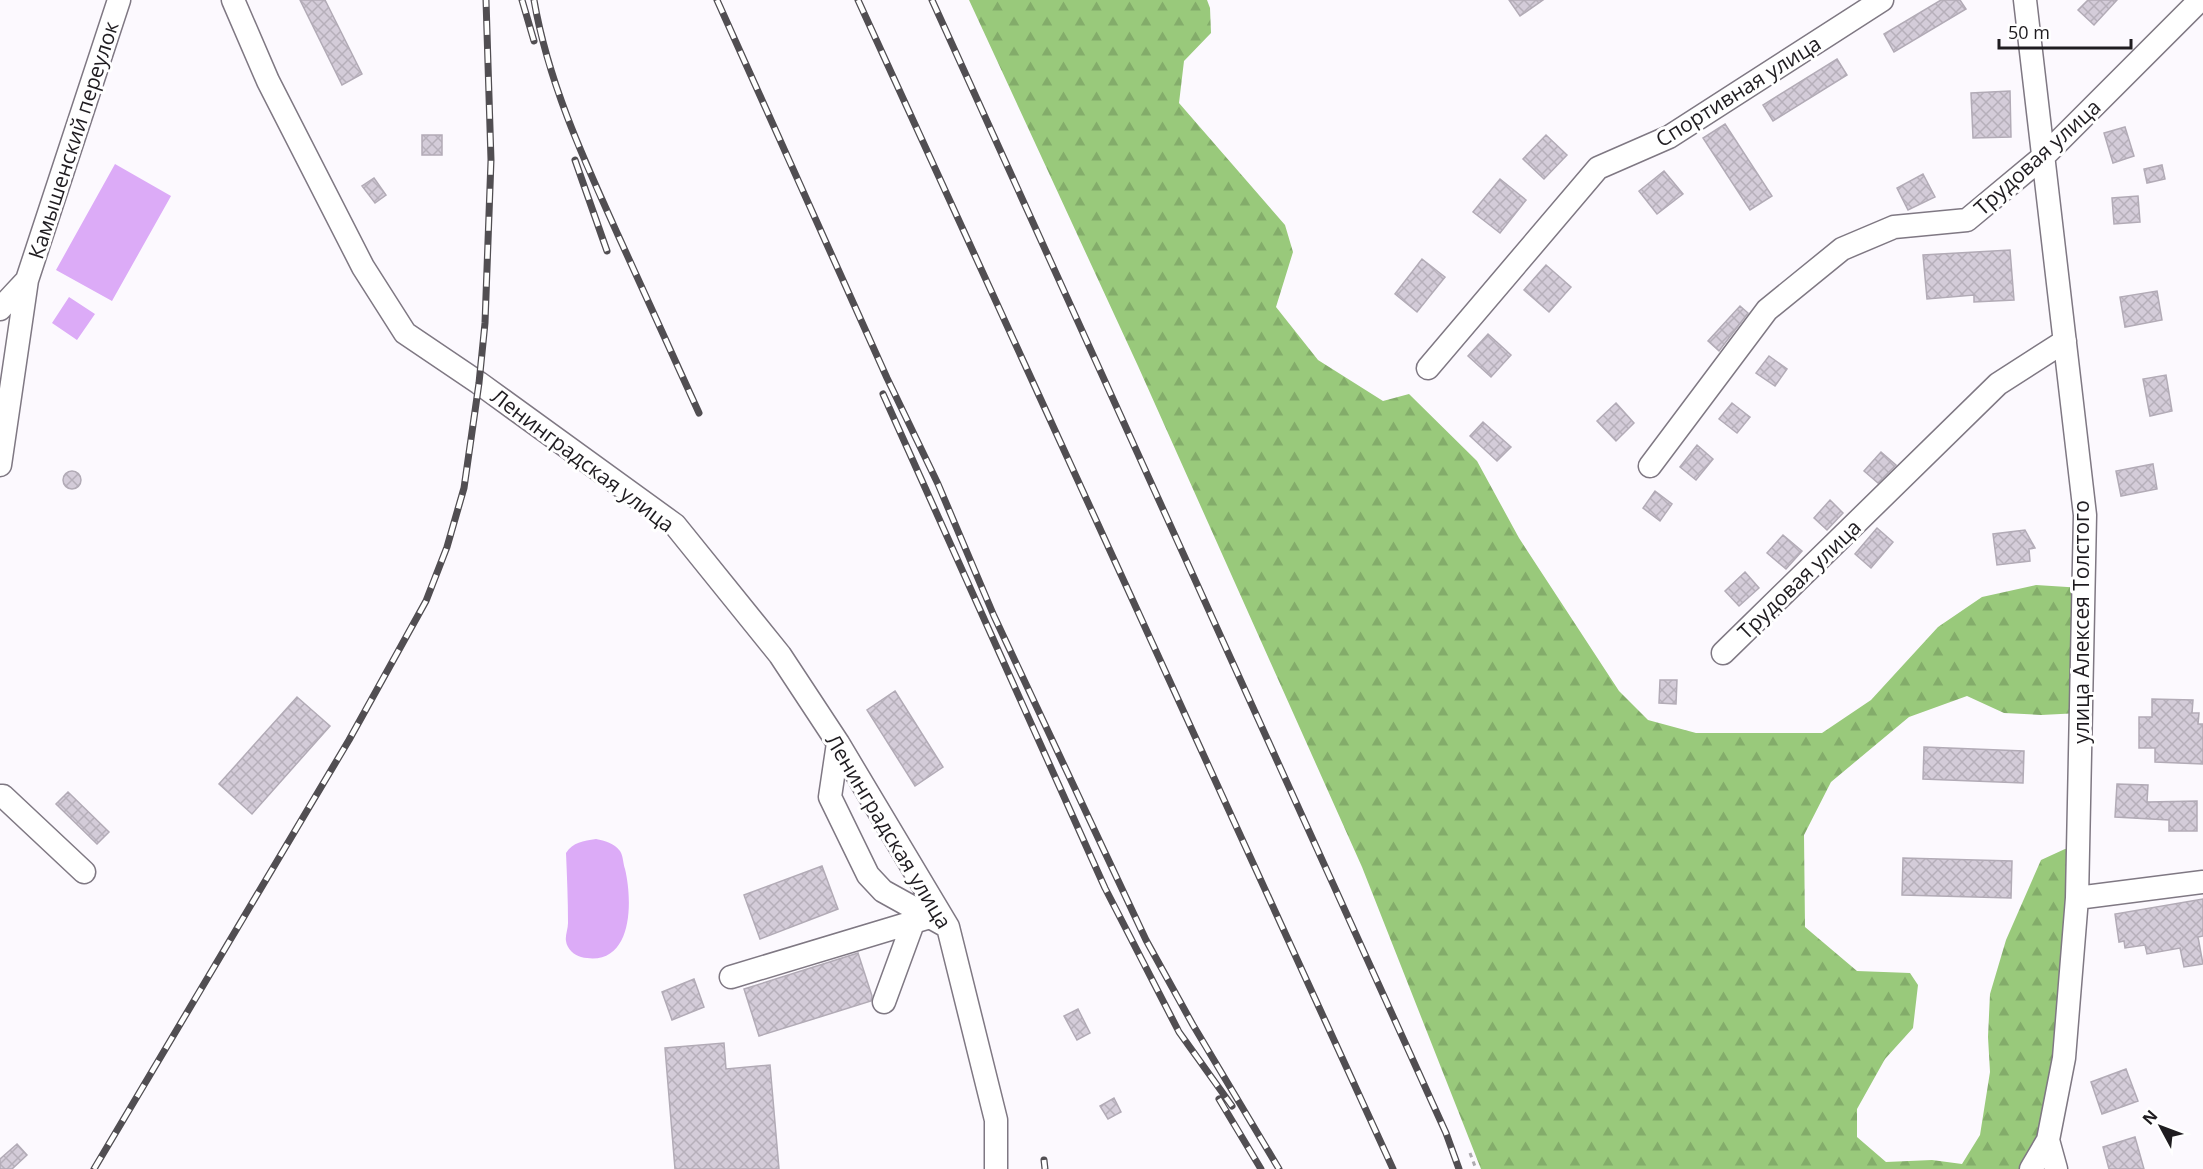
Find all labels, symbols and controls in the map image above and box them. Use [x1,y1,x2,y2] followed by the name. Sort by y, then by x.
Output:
[1999,12,2131,50] scale bar
[21,17,125,262] street label: Камышенский переулок
[2008,20,2050,44] text: 50 m
[1650,29,1826,153] street label: Спортивная улица
[1968,93,2106,221] street label: Трудовая улица
[486,382,680,538] street label: Ленинградская улица
[2067,500,2095,744] street label: улица Алексея Толстого
[1731,513,1867,645] street label: Трудовая улица
[820,728,958,934] street label: Ленинградская улица
[2131,1097,2191,1157] north arrow
[2137,1105,2162,1129] text: N

